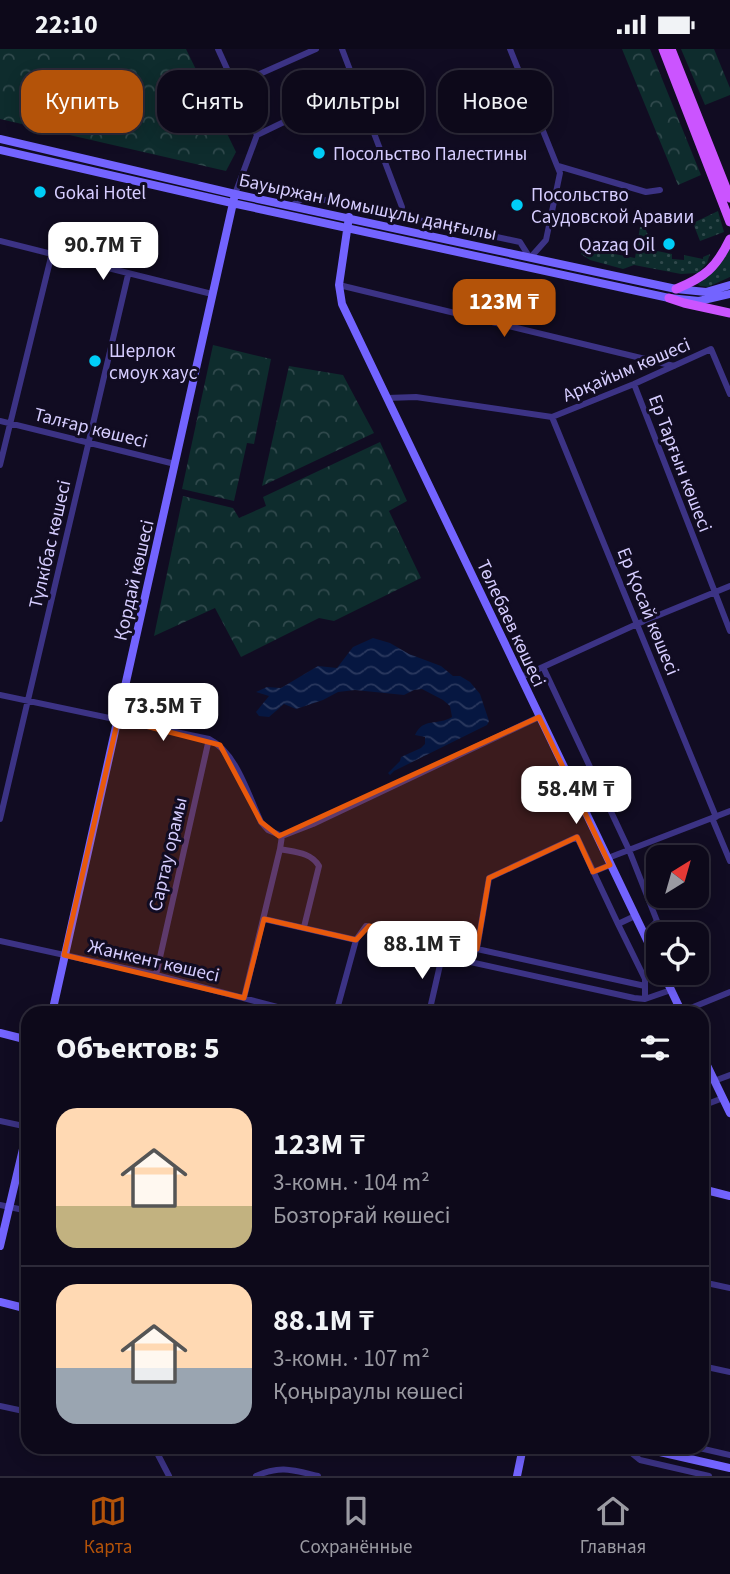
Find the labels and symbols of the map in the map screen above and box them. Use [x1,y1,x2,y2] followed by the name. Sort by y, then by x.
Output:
[333,141,527,168] place label: Посольство Палестины
[311,145,327,161] marker: Посольство Палестины
[236,167,499,248] street label: Бауыржан Момышұлы даңғылы
[54,180,146,207] place label: Gokai Hotel
[531,182,694,231] place label: Посольство Саудовской Аравии
[32,184,48,200] marker: Gokai Hotel
[509,197,525,213] marker: Посольство Саудовской Аравии
[38,223,168,282] pin: 90.7M ₸
[579,232,655,259] place label: Qazaq Oil
[661,236,677,252] marker: Qazaq Oil
[447,279,561,339] pin: 123M ₸
[559,331,695,409] street label: Арқайым көшесі
[109,338,198,387] place label: Шерлок смоук хаус
[87,353,103,369] marker: Шерлок смоук хаус
[641,391,718,536] street label: Ер Тарғын көшесі
[31,401,150,456] street label: Талғар көшесі
[23,477,78,611] street label: Түлкібас көшесі
[107,517,162,644] street label: Қордай көшесі
[610,544,686,679] street label: Ер Қосай көшесі
[469,556,552,692] street label: Төлебаев көшесі
[98,683,228,743] pin: 73.5M ₸
[511,767,641,826] pin: 58.4M ₸
[142,795,195,914] street label: Сартау орамы
[646,845,709,908] north arrow
[357,921,487,981] pin: 88.1M ₸
[85,933,222,990] street label: Жанкент көшесі

